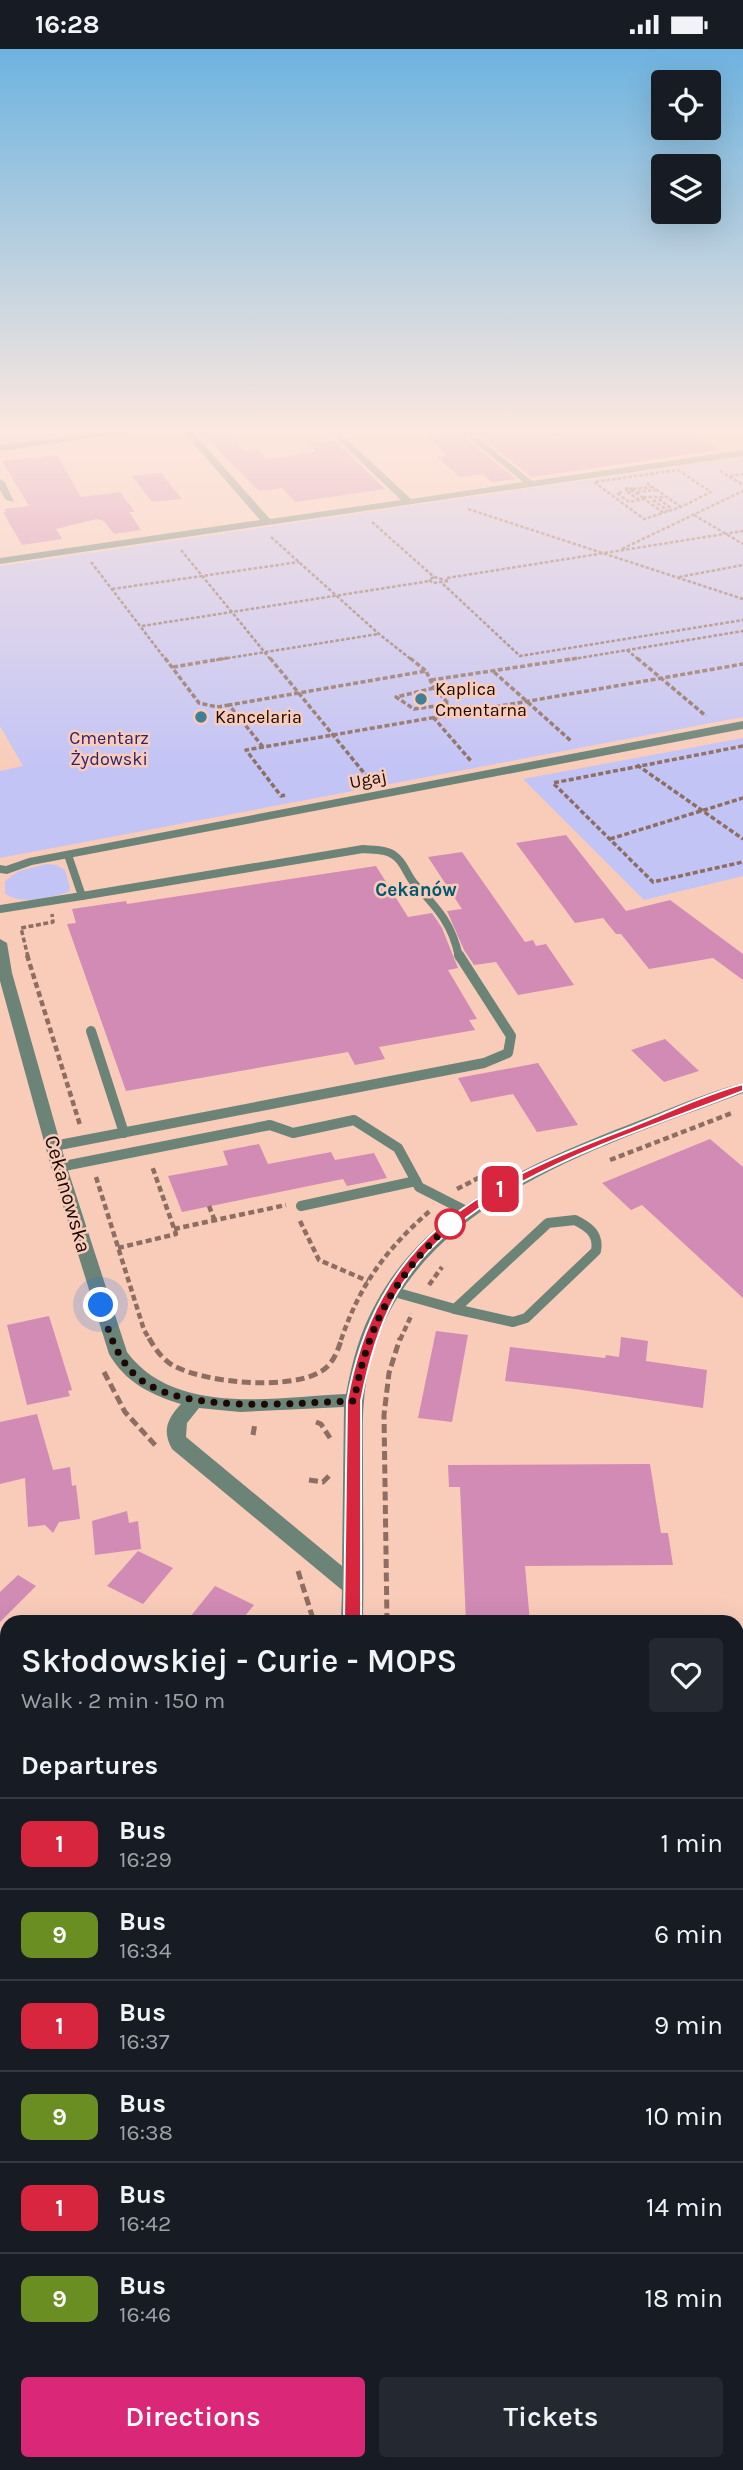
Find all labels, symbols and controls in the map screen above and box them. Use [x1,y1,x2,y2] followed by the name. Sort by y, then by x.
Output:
[35,9,100,40] text: 16:28
[651,70,721,224] map controls
[651,70,721,140] button: locate
[651,154,721,224] button: layers
[435,678,527,721] place label: Kaplica Cmentarna
[413,691,429,707] marker: Kaplica Cmentarna
[215,706,302,728] place label: Kancelaria
[193,709,209,725] marker: Kancelaria
[69,727,149,770] park label: Cmentarz Żydowski
[348,765,388,793] street label: Ugaj
[375,879,457,901] district label: Cekanów
[40,1133,96,1255] street label: Cekanowska
[477,1166,523,1212] line badge: 1
[496,1175,504,1203] text: 1
[435,1209,465,1239] unlabelled marker
[83,1287,118,1322] your location
[649,1638,723,1712] button: heart
[21,1642,457,1680] text: Skłodowskiej - Curie - MOPS
[21,1687,225,1714] text: Walk · 2 min · 150 m
[21,1750,158,1781] text: Departures
[119,1815,166,1846] text: Bus
[660,1828,723,1859] text: 1 min
[55,1830,64,1858] text: 1
[119,1846,172,1873] text: 16:29
[119,1906,166,1937] text: Bus
[654,1919,723,1950] text: 6 min
[52,1921,67,1949] text: 9
[119,1937,172,1964] text: 16:34
[119,1997,166,2028] text: Bus
[654,2010,723,2041] text: 9 min
[55,2012,64,2040] text: 1
[119,2028,169,2055] text: 16:37
[119,2088,166,2119] text: Bus
[645,2101,723,2132] text: 10 min
[52,2103,67,2131] text: 9
[119,2119,173,2146] text: 16:38
[119,2179,166,2210] text: Bus
[646,2192,723,2223] text: 14 min
[55,2194,64,2222] text: 1
[119,2210,171,2237] text: 16:42
[119,2270,166,2301] text: Bus
[644,2283,723,2314] text: 18 min
[52,2285,67,2313] text: 9
[119,2301,171,2328] text: 16:46
[21,2377,365,2457] button: Directions
[379,2377,723,2457] button: Tickets

